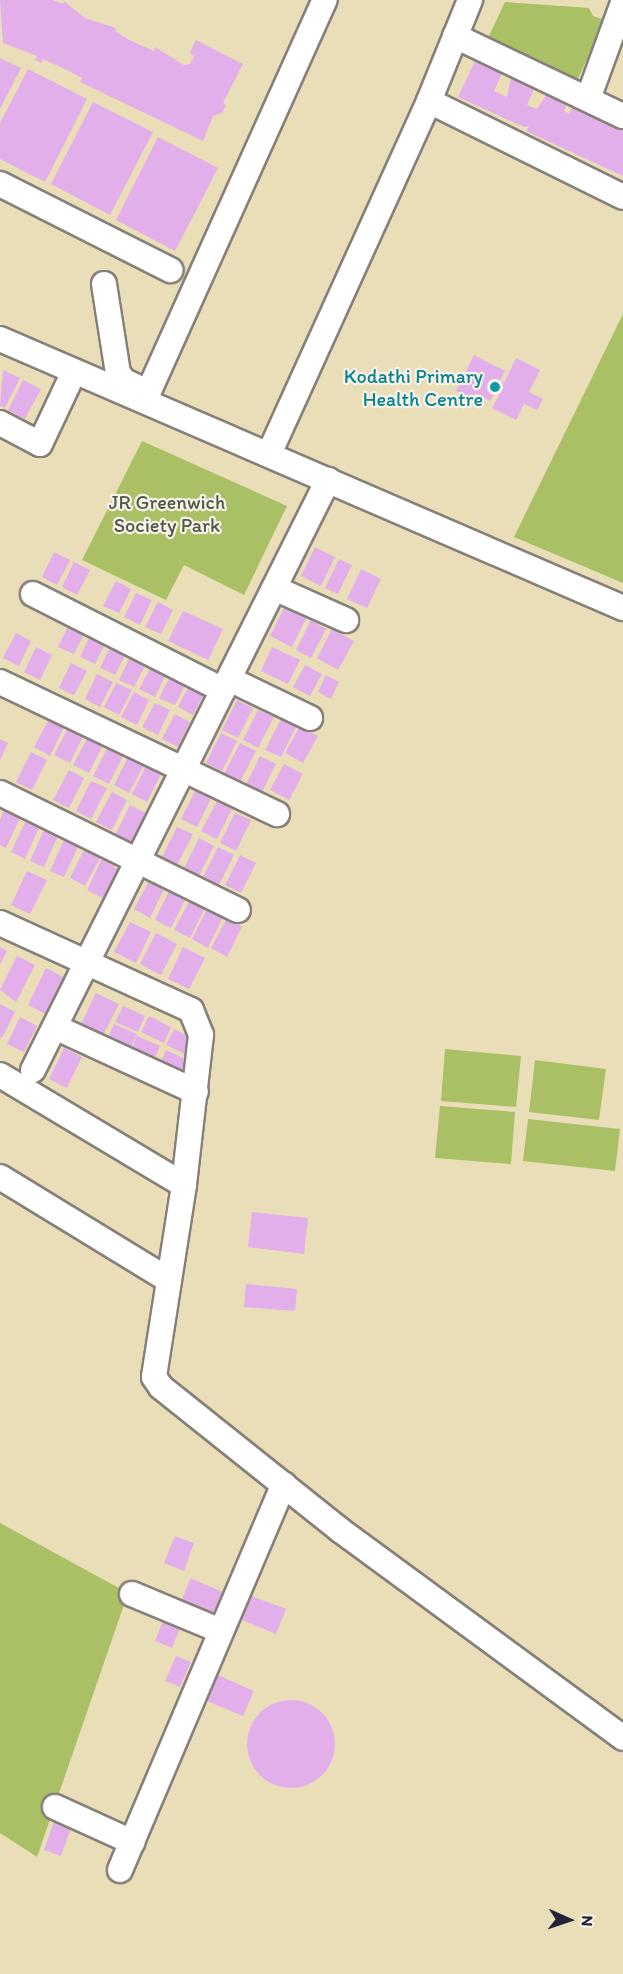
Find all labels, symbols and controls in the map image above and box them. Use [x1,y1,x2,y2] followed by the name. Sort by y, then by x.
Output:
[344,364,483,411] place label: Kodathi Primary Health Centre
[488,380,502,394] marker: Kodathi Primary Health Centre
[109,490,225,537] park label: JR Greenwich Society Park
[539,1890,599,1950] north arrow
[578,1915,597,1927] text: N

